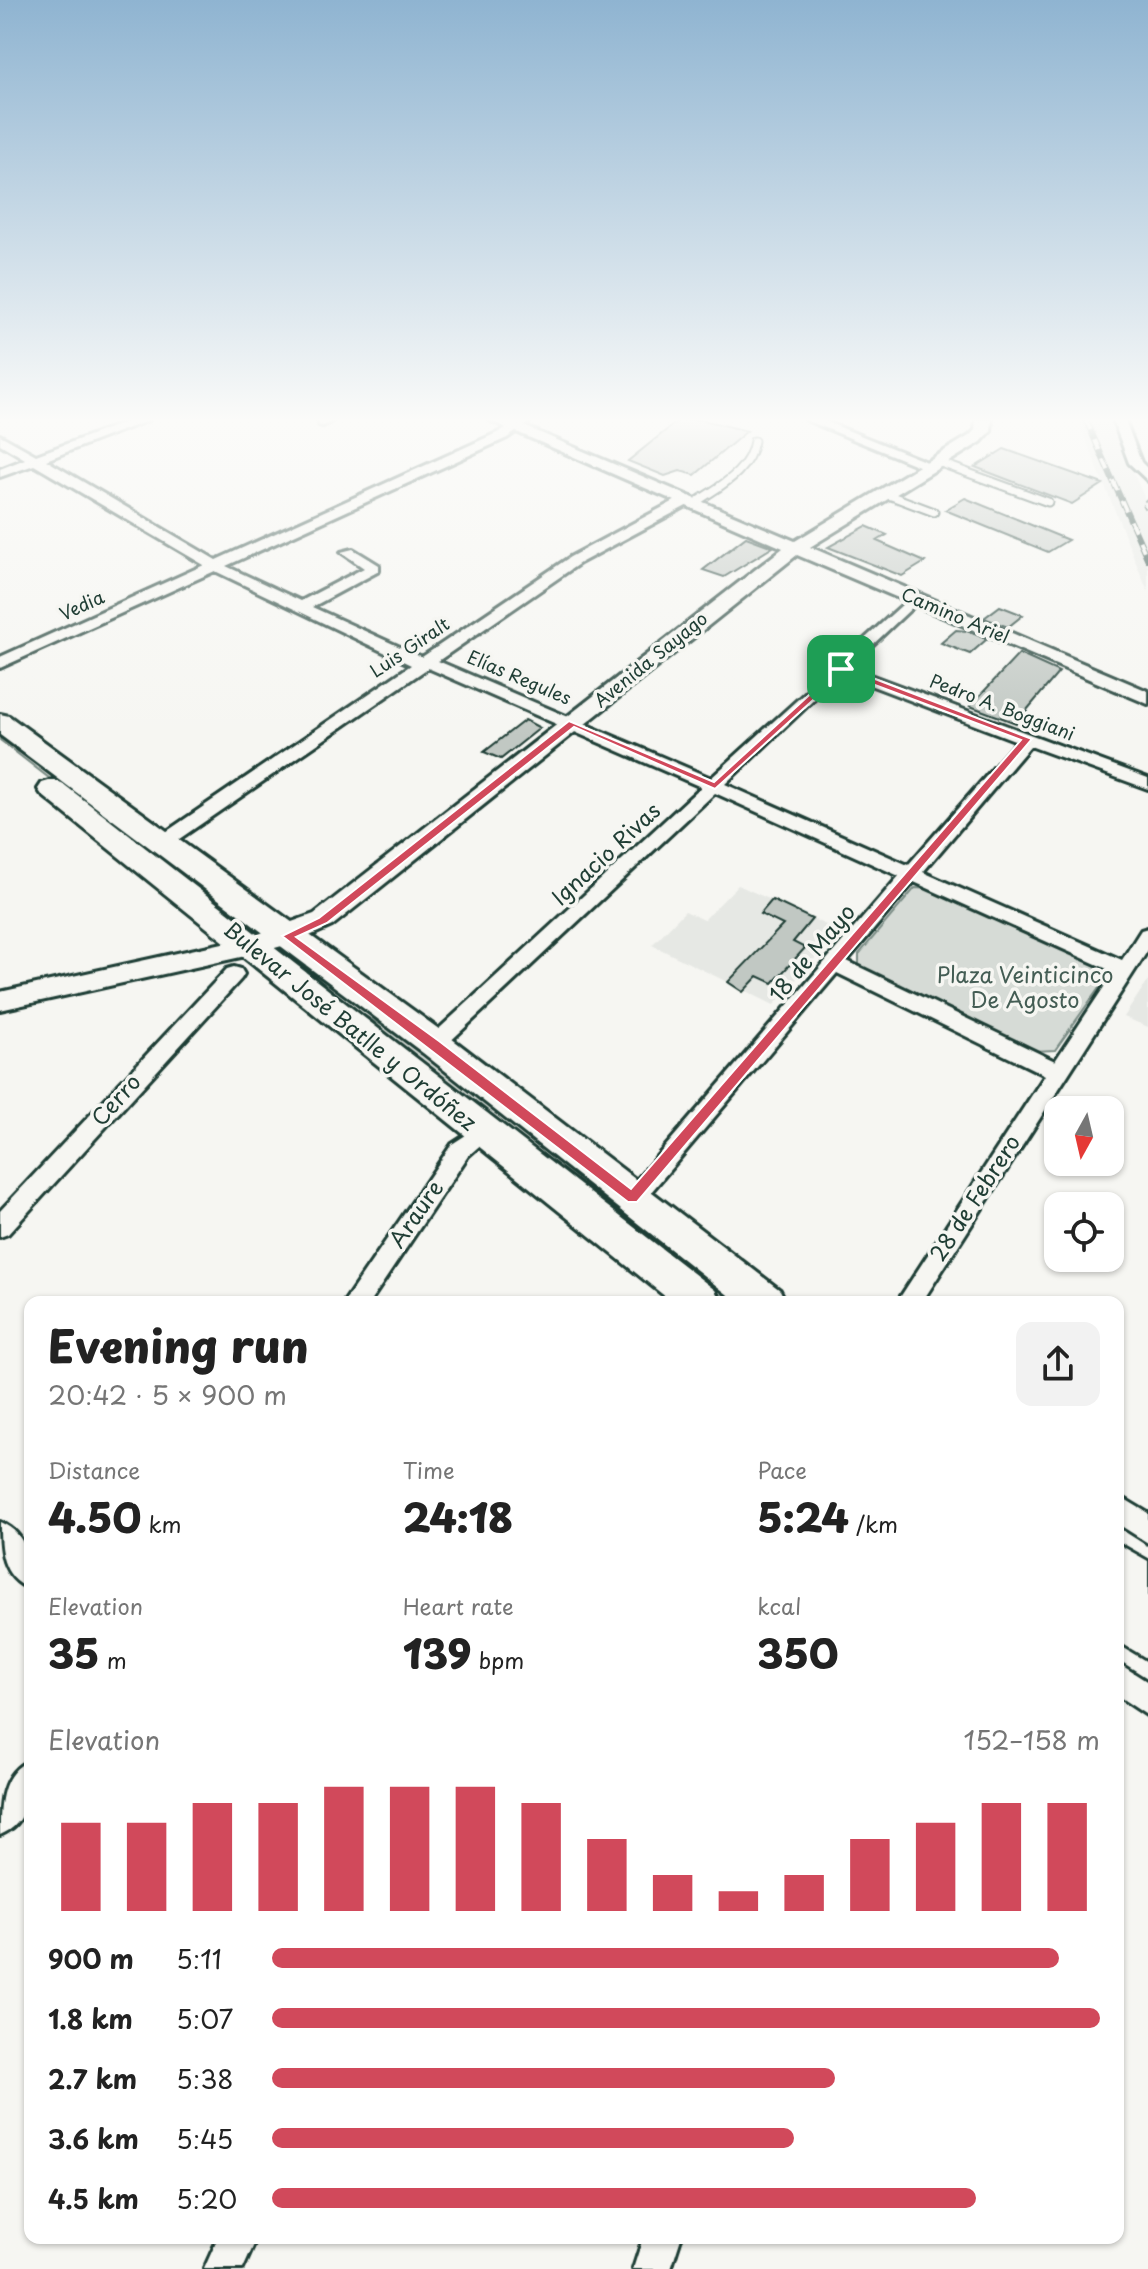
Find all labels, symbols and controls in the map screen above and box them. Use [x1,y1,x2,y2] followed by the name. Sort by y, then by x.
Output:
[897,580,1014,649] street label: Camino Ariel
[55,583,109,626] street label: Vedia
[588,605,713,713] street label: Avenida Sayago
[364,610,455,683] street label: Luis Giralt
[807,635,875,703] pin
[463,643,576,711] street label: Elías Regules
[819,647,863,691] icon: arrive
[926,667,1079,747] street label: Pedro A. Boggiani
[543,794,667,912] street label: Ignacio Rivas
[760,896,862,1009] street label: 18 de Mayo
[217,912,485,1138] street label: Bulevar José Batlle y Ordóñez
[937,957,1113,1015] park label: Plaza Veinticinco De Agosto
[82,1066,147,1132] street label: Cerro
[1044,1096,1124,1176] north arrow
[1044,1096,1124,1272] map controls
[920,1127,1027,1267] street label: 28 de Febrero
[379,1173,450,1254] street label: Araure
[1044,1192,1124,1272] button: locate
[48,1312,309,1378] text: Evening run
[1016,1322,1100,1406] button: share
[48,1375,287,1414] text: 20:42 · 5 × 900 m
[48,1453,140,1486] text: Distance
[403,1453,455,1486] text: Time
[757,1453,807,1486] text: Pace
[48,1486,141,1547] text: 4.50
[403,1486,513,1547] text: 24:18
[757,1486,849,1547] text: 5:24
[141,1507,182,1540] text: km
[849,1507,898,1540] text: /km
[48,1589,143,1622] text: Elevation
[403,1589,514,1622] text: Heart rate
[757,1589,801,1622] text: kcal
[48,1622,100,1683] text: 35
[403,1622,472,1683] text: 139
[757,1622,839,1683] text: 350
[100,1643,127,1676] text: m
[472,1643,524,1676] text: bpm
[48,1720,160,1759] text: Elevation
[963,1720,1100,1759] text: 152–158 m
[48,1939,134,1978] text: 900 m
[176,1939,222,1978] text: 5:11
[48,1999,133,2038] text: 1.8 km
[176,1999,233,2038] text: 5:07
[48,2059,137,2098] text: 2.7 km
[176,2059,234,2098] text: 5:38
[48,2119,139,2158] text: 3.6 km
[176,2119,233,2158] text: 5:45
[48,2179,139,2218] text: 4.5 km
[176,2179,237,2218] text: 5:20

